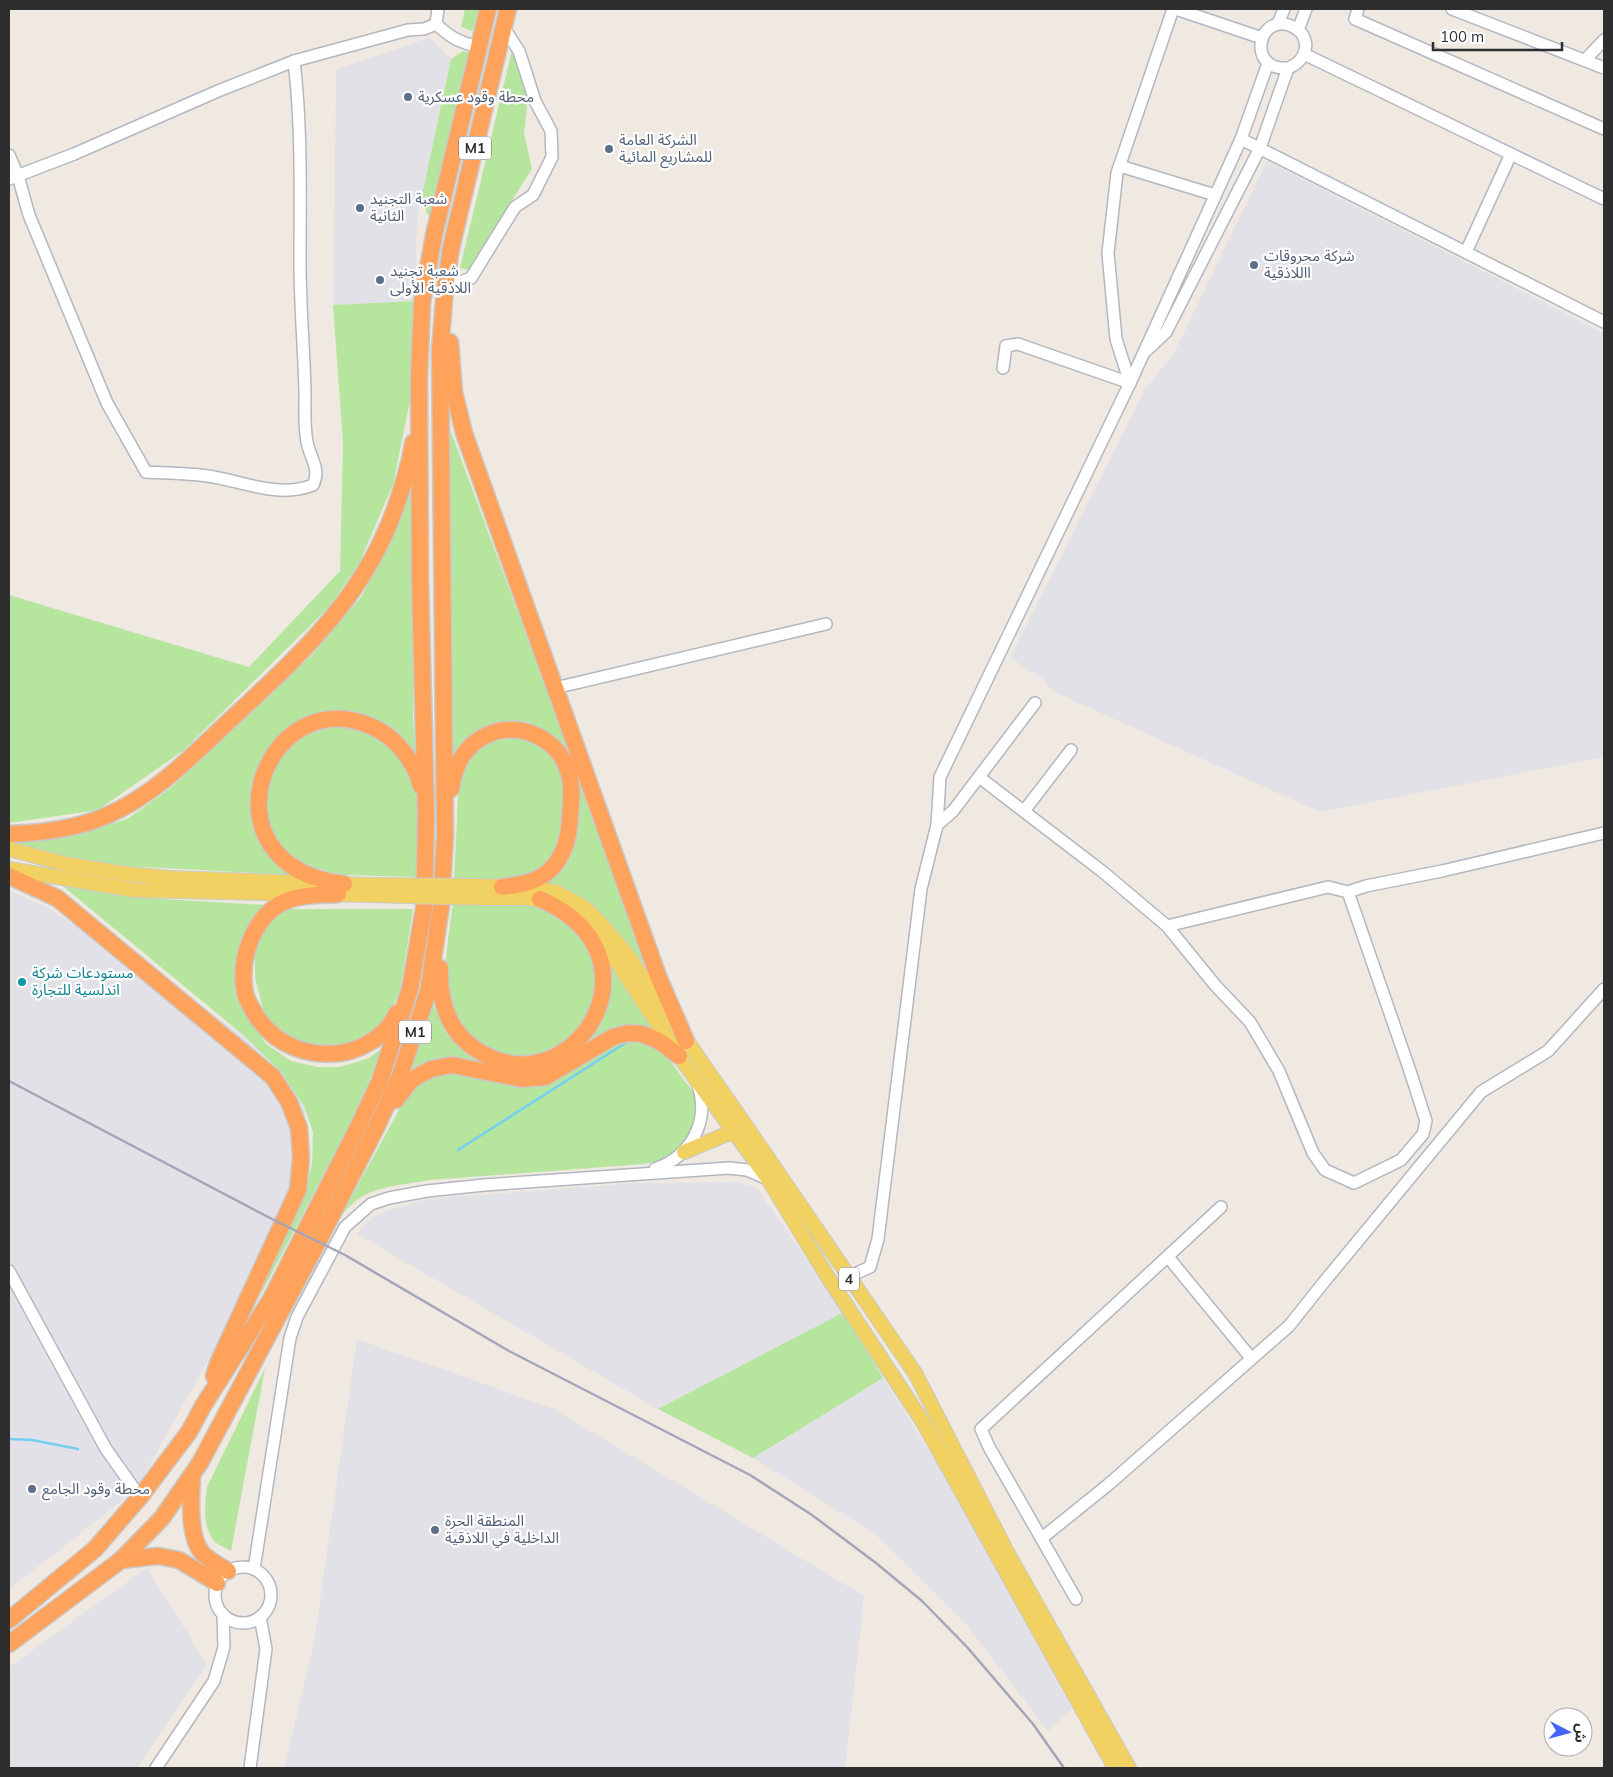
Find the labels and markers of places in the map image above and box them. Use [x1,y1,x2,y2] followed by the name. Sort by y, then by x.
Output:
[418,87,534,106] place label: محطة وقود عسكرية
[402,91,414,103] marker: محطة وقود عسكرية
[619,130,712,169] place label: الشركة العامة للمشاريع المائية
[603,143,615,155] marker: الشركة العامة للمشاريع المائية
[370,189,448,225] place label: شعبة التجنيد الثانية
[354,202,366,214] marker: شعبة التجنيد الثانية
[1264,246,1355,282] place label: شركة محروقات االلاذقية
[1248,259,1260,271] marker: شركة محروقات االلاذقية
[390,261,471,297] place label: شعبة تجنيد اللاذقية الأولى
[374,274,386,286] marker: شعبة تجنيد اللاذقية الأولى
[32,963,134,999] place label: مستودعات شركة اندلسية للتجارة
[16,976,28,988] marker: مستودعات شركة اندلسية للتجارة
[42,1479,150,1501] place label: محطة وقود الجامع
[26,1483,38,1495] marker: محطة وقود الجامع
[445,1511,559,1549] place label: المنطقة الحرة الداخلية في اللاذقية
[429,1524,441,1536] marker: المنطقة الحرة الداخلية في اللاذقية

